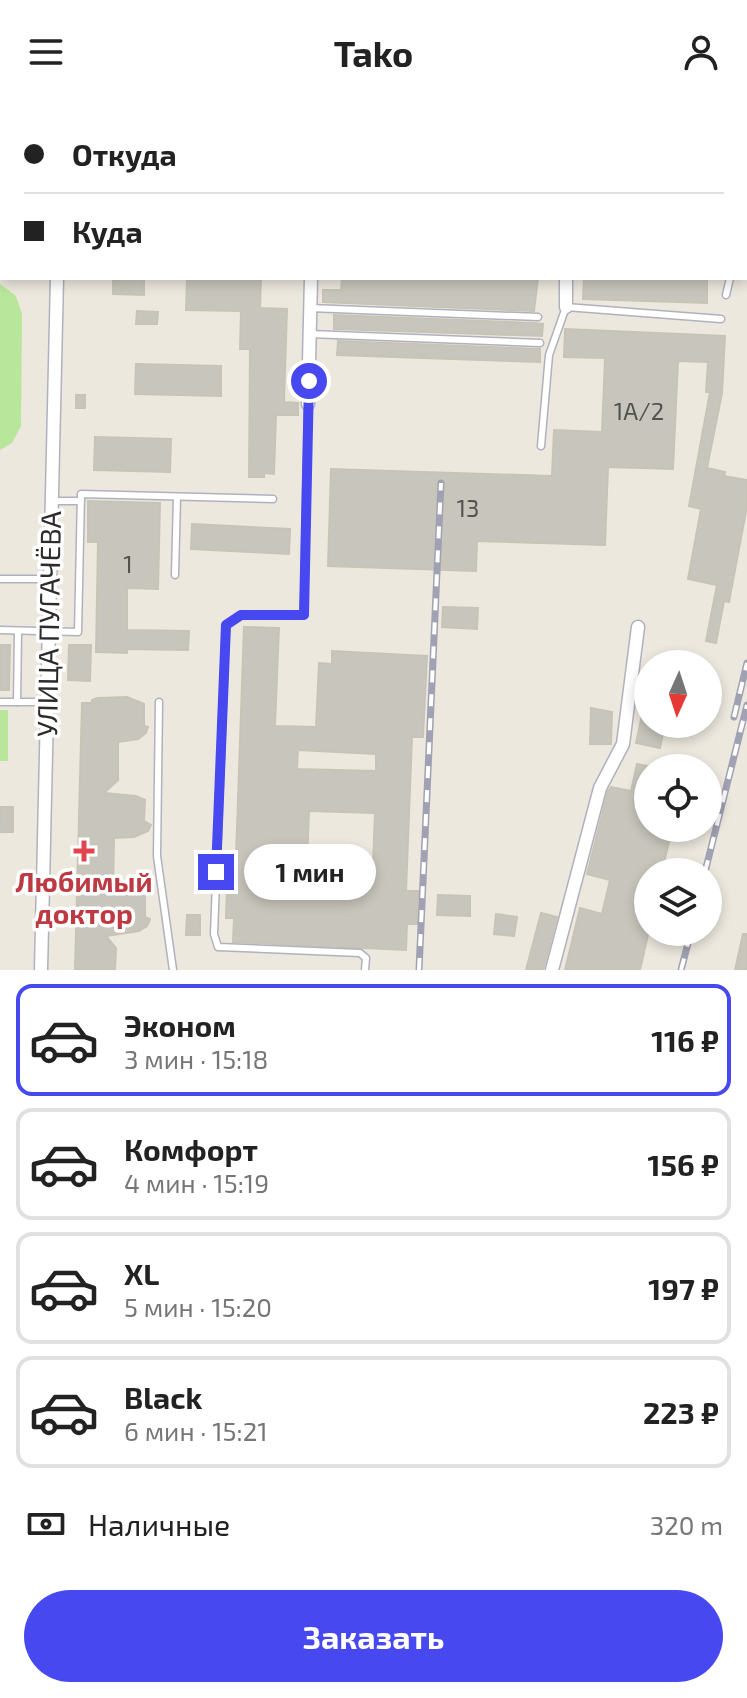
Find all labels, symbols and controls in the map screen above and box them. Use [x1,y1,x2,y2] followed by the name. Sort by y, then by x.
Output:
[24,30,68,74] icon: menu
[679,30,723,74] icon: person
[334,31,413,74] text: Tako
[72,136,177,172] text: Откуда
[72,213,143,249] text: Куда
[291,363,327,399] route start
[614,396,664,425] house number: 1А/2
[457,493,479,522] house number: 13
[29,510,67,737] street label: УЛИЦА ПУГАЧЁВА
[123,549,133,578] house number: 1
[634,650,722,738] north arrow
[634,650,722,946] map controls
[634,754,722,842] button: locate
[73,840,95,862] marker: Любимый доктор
[244,844,376,900] callout: 1 мин
[198,854,234,890] route end
[276,856,344,887] text: 1 мин
[634,858,722,946] button: layers
[15,864,153,930] place label: Любимый доктор
[28,1004,100,1076] icon: car
[124,1007,236,1043] text: Эконом
[651,1022,719,1058] text: 116 ₽
[124,1043,268,1074] text: 3 мин · 15:18
[28,1128,100,1200] icon: car
[124,1131,258,1167] text: Комфорт
[648,1146,719,1182] text: 156 ₽
[124,1167,269,1198] text: 4 мин · 15:19
[28,1252,100,1324] icon: car
[124,1255,159,1291] text: XL
[648,1270,719,1306] text: 197 ₽
[124,1291,272,1322] text: 5 мин · 15:20
[28,1376,100,1448] icon: car
[124,1379,202,1415] text: Black
[643,1394,719,1430] text: 223 ₽
[124,1415,268,1446] text: 6 мин · 15:21
[24,1502,68,1546] icon: cash
[88,1506,230,1542] text: Наличные
[650,1509,723,1540] text: 320 m
[24,1590,723,1682] button: Заказать

